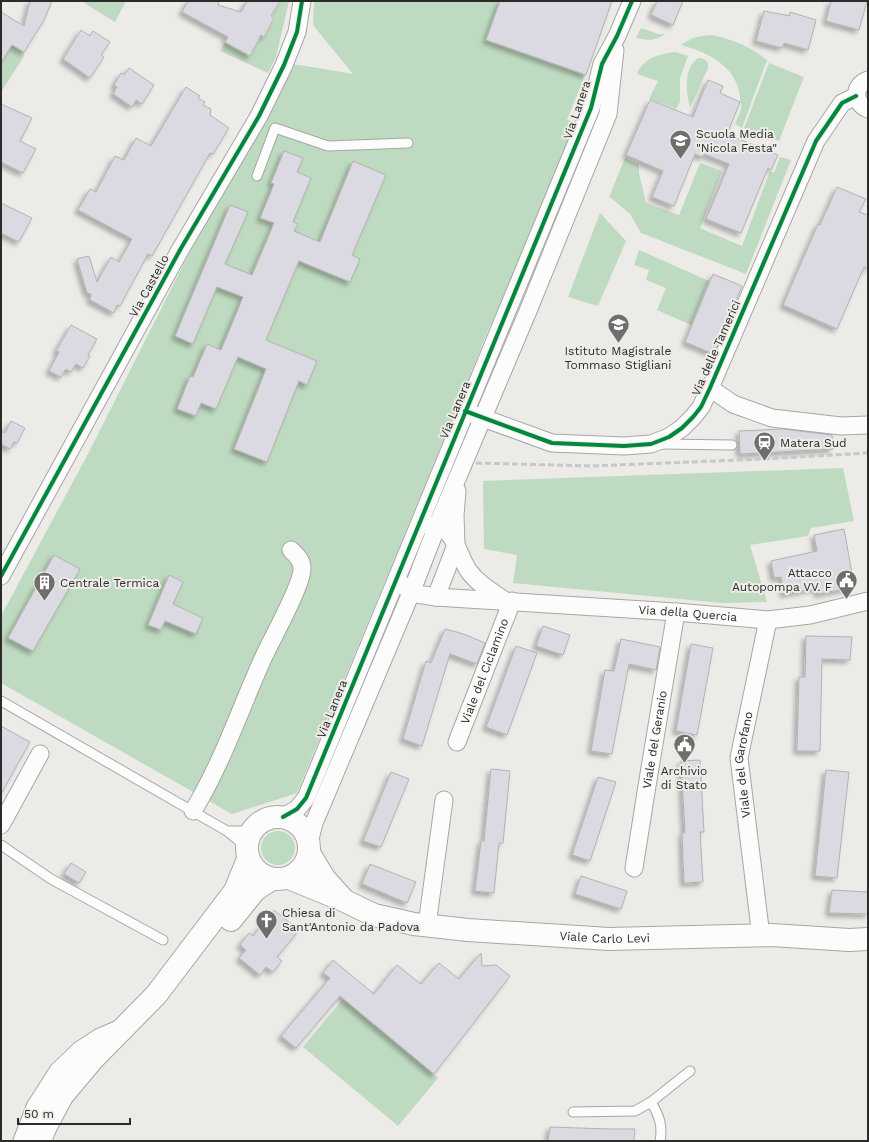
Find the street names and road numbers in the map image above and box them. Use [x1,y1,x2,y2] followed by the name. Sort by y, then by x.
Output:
[560,78,594,141] street label: Via Lanera
[126,252,172,320] street label: Via Castello
[689,298,743,398] street label: Via delle Tamerici
[437,379,474,441] street label: Via Lanera
[638,603,738,624] street label: Via della Quercia
[458,616,512,726] street label: Viale del Ciclamino
[314,678,350,740] street label: Via Lanera
[640,690,670,790] street label: Viale del Geranio
[732,710,756,818] street label: Viale del Garofano
[559,929,650,946] street label: Viale Carlo Levi

